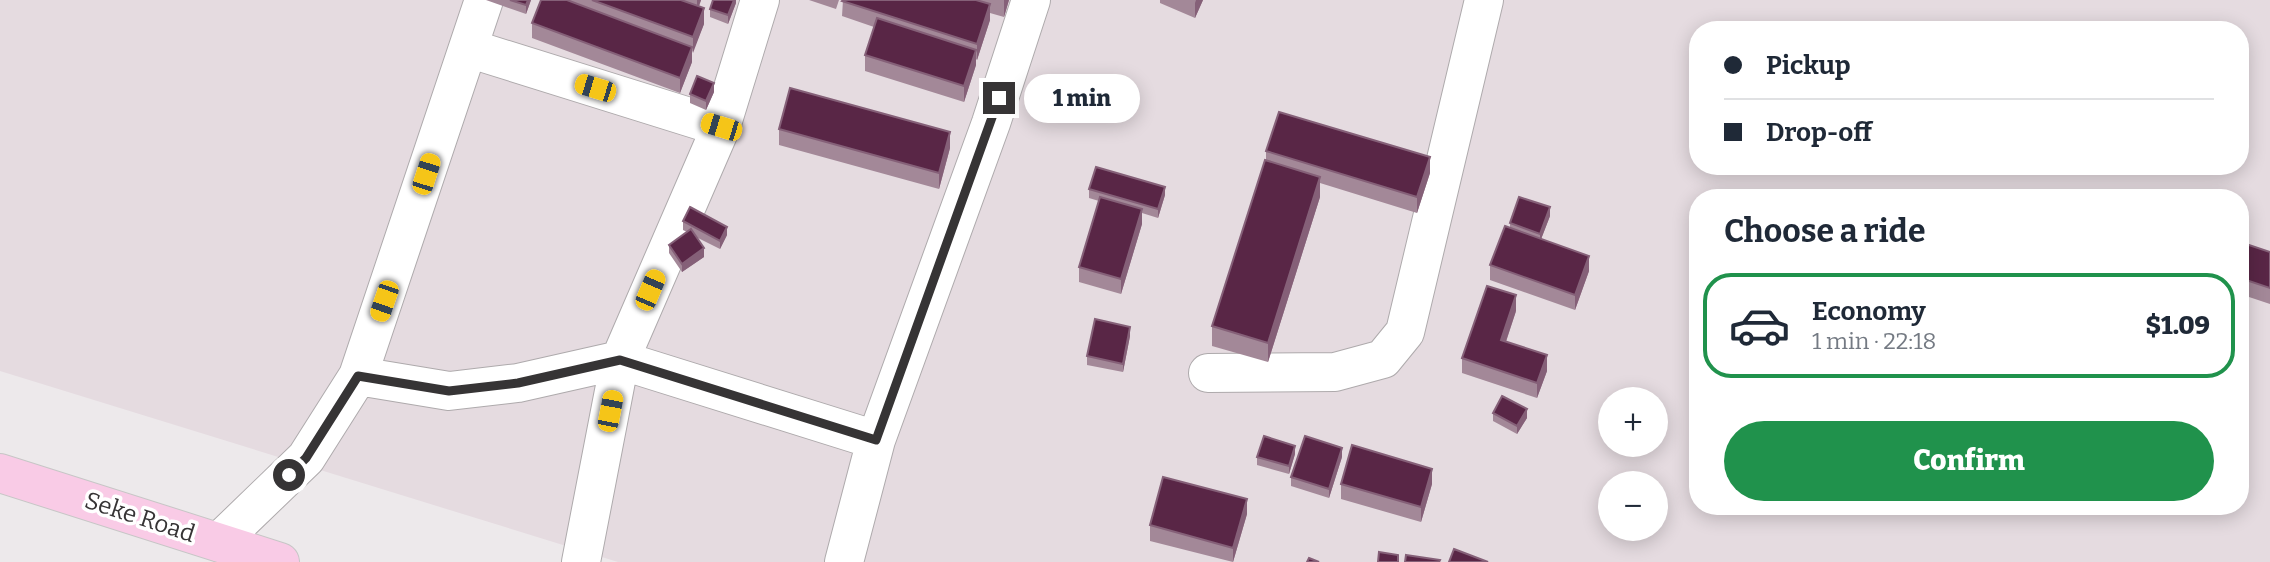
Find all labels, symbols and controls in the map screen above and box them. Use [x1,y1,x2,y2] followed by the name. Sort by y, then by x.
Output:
[1766,50,1851,81] text: Pickup
[572,72,619,104] car
[1024,74,1139,122] callout: 1 min
[983,82,1015,114] route end
[1053,84,1111,112] text: 1 min
[698,111,745,143] car
[1766,117,1872,148] text: Drop-off
[410,151,443,197] car
[1724,212,1925,250] text: Choose a ride
[633,267,668,313] car
[368,278,401,324] car
[1728,294,1791,357] icon: car
[1812,296,1926,327] text: Economy
[2146,310,2210,341] text: $1.09
[1812,327,1936,355] text: 1 min · 22:18
[1598,387,1668,541] map controls
[1598,387,1668,457] button: +
[596,388,625,434] car
[1724,421,2214,501] button: Confirm
[273,459,305,491] route start
[1598,471,1668,541] button: −
[81,486,199,548] street label: Seke Road

